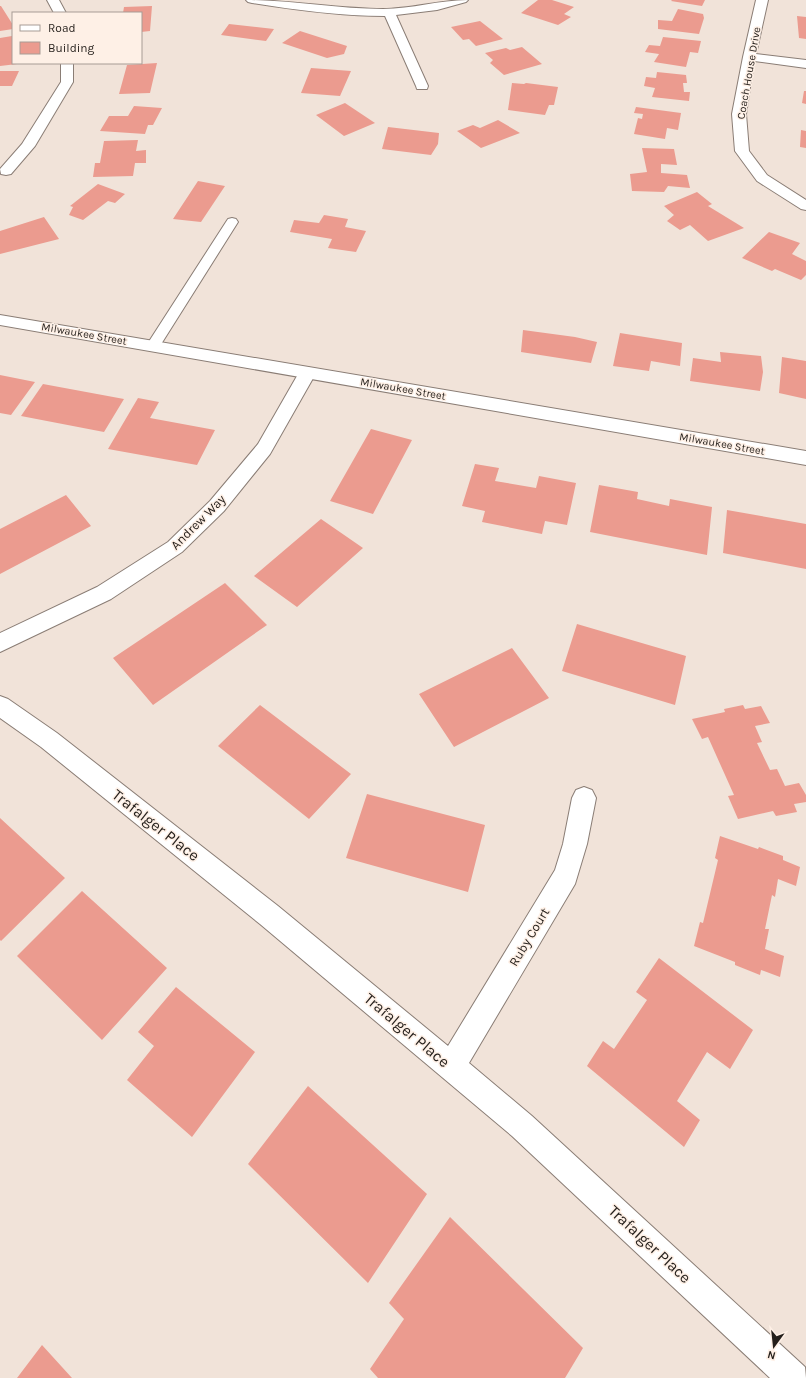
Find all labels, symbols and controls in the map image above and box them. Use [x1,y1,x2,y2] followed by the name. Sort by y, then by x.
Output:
[12,12,142,64] legend
[48,21,76,35] text: Road
[734,25,764,120] street label: Coach House Drive
[48,41,95,55] text: Building
[40,320,128,348] street label: Milwaukee Street
[359,375,447,403] street label: Milwaukee Street
[678,430,766,458] street label: Milwaukee Street
[167,491,229,553] street label: Andrew Way
[109,785,203,865] street label: Trafalger Place
[506,905,552,969] street label: Ruby Court
[360,989,454,1071] street label: Trafalger Place
[605,1201,695,1287] street label: Trafalger Place
[754,1326,794,1366] north arrow
[766,1348,777,1362] text: N

